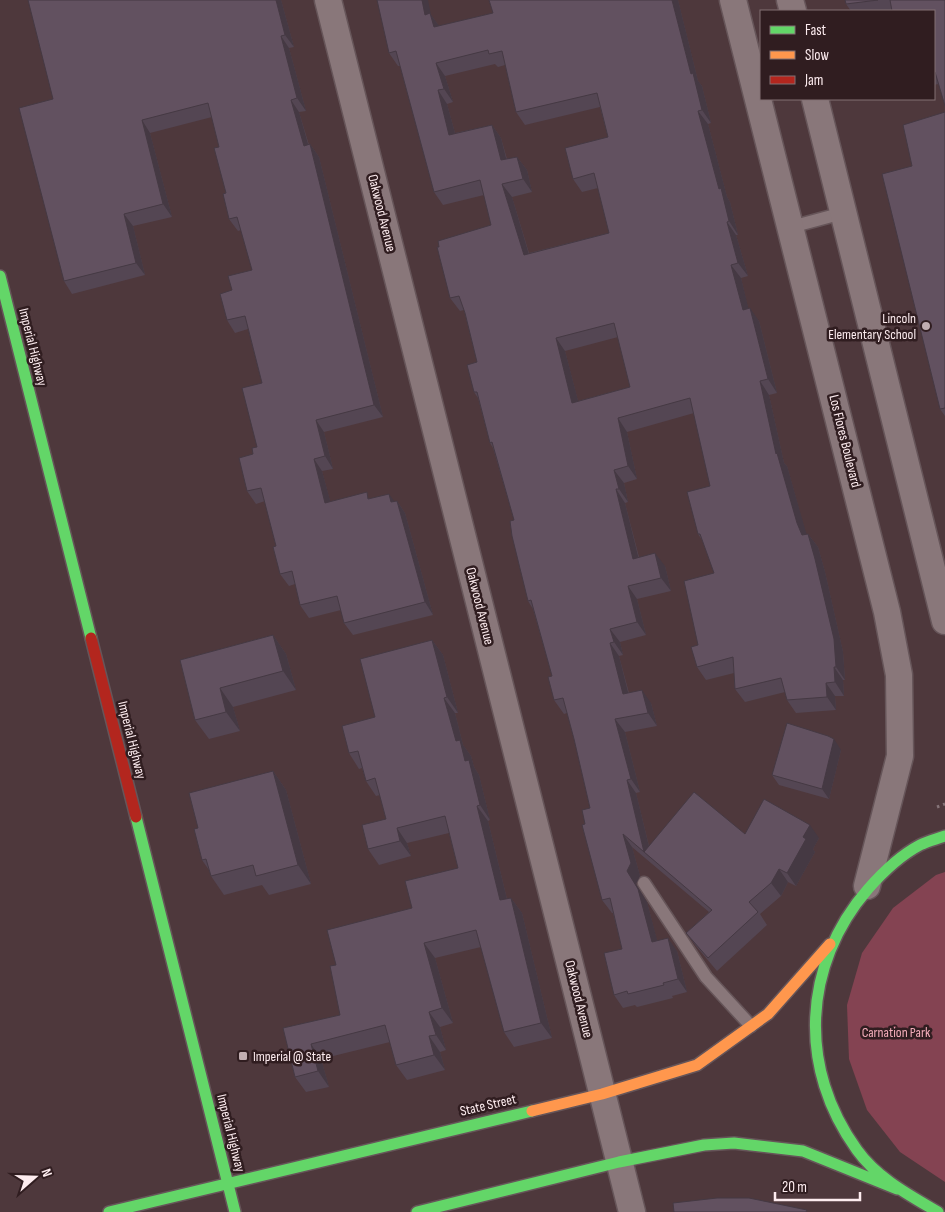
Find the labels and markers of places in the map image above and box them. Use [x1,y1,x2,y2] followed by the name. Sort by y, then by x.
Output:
[828,310,916,343] place label: Lincoln Elementary School
[920,320,932,332] marker: Lincoln Elementary School
[253,1048,331,1065] place label: Imperial @ State
[237,1050,249,1062] marker: Imperial @ State

